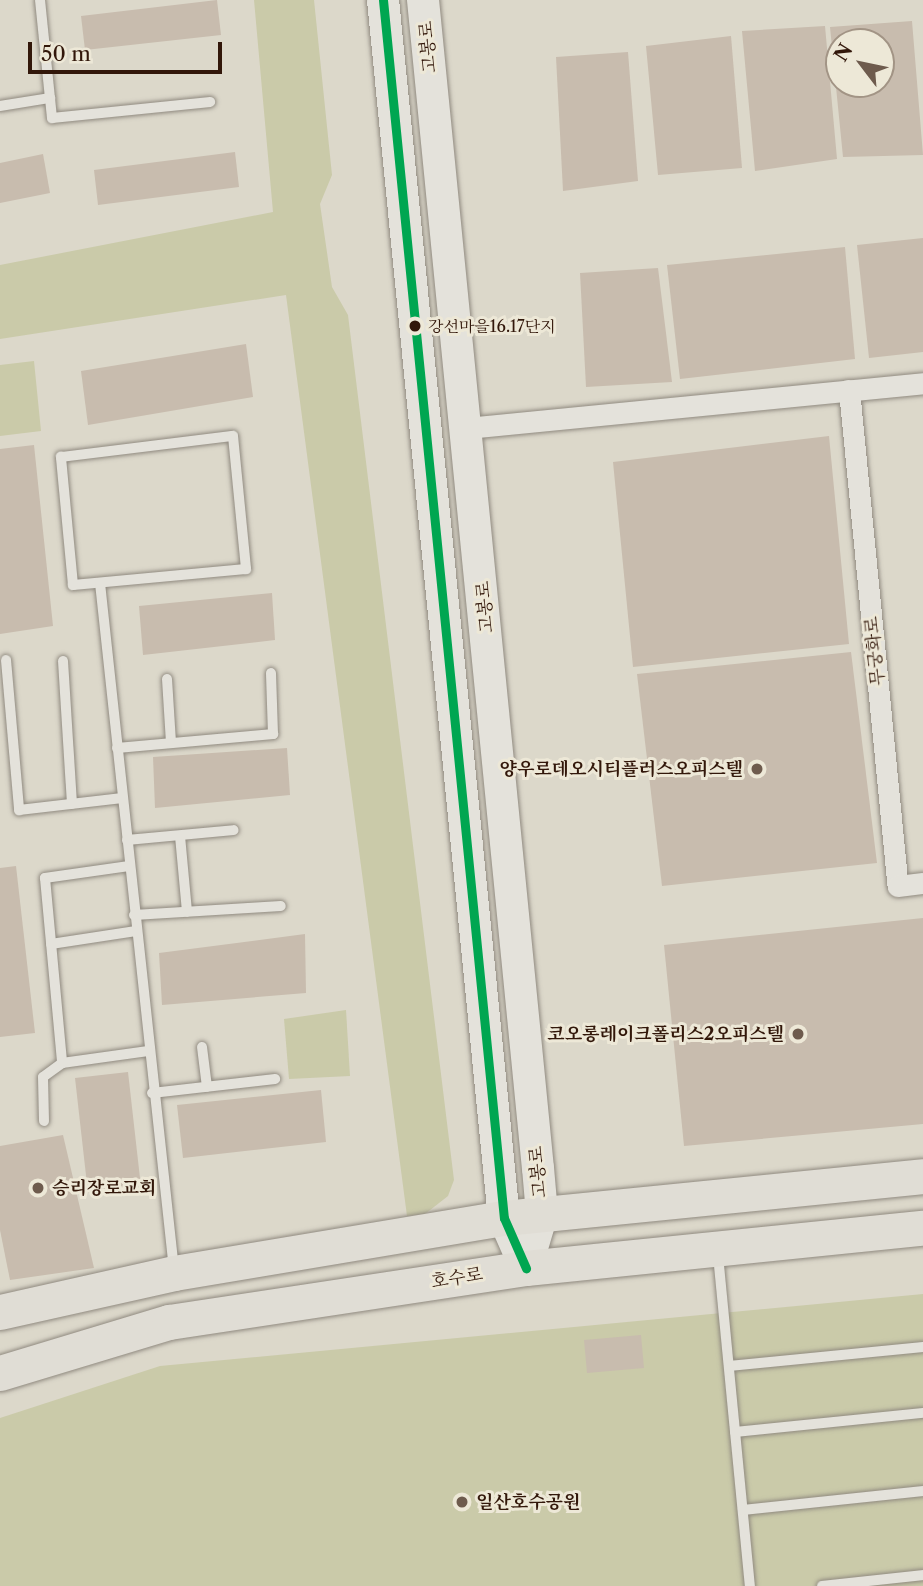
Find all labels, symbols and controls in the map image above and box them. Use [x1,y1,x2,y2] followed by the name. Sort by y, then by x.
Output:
[415,20,441,74] street label: 고봉로
[32,28,226,72] scale bar
[825,28,895,98] north arrow
[829,40,858,66] text: N
[41,41,91,66] text: 50 m
[428,316,556,336] place label: 강선마을16.17단지
[408,319,422,333] marker: 강선마을16.17단지
[472,580,498,634] street label: 고봉로
[861,615,889,687] street label: 무궁화로
[500,758,743,780] place label: 양우로데오시티플러스오피스텔
[749,761,765,777] marker: 양우로데오시티플러스오피스텔
[547,1023,784,1045] place label: 코오롱레이크폴리스2오피스텔
[790,1026,806,1042] marker: 코오롱레이크폴리스2오피스텔
[525,1145,551,1199] street label: 고봉로
[52,1177,156,1199] place label: 승리장로교회
[30,1180,46,1196] marker: 승리장로교회
[430,1263,484,1293] street label: 호수로
[476,1491,580,1513] place label: 일산호수공원
[454,1494,470,1510] marker: 일산호수공원

